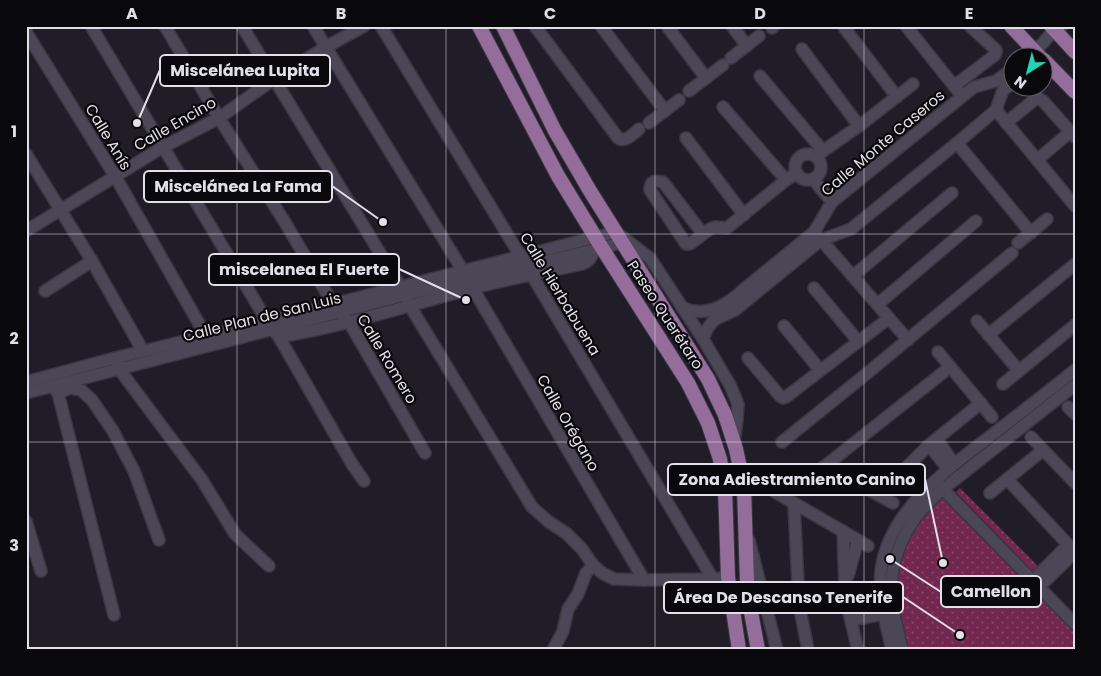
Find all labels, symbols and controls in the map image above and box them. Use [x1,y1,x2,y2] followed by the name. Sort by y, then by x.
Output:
[126,2,138,25] text: A
[336,2,346,25] text: B
[544,2,556,25] text: C
[754,2,766,25] text: D
[965,2,973,25] text: E
[1004,48,1054,98] north arrow
[160,55,330,86] callout: Miscelánea Lupita
[170,59,320,82] text: Miscelánea Lupita
[1010,71,1030,94] text: N
[816,85,949,201] street label: Calle Monte Caseros
[130,92,220,156] street label: Calle Encino
[80,100,136,174] street label: Calle Anís
[11,120,17,143] text: 1
[144,171,332,202] callout: Miscelánea La Fama
[154,175,322,198] text: Miscelánea La Fama
[515,228,606,359] street label: Calle Hierbabuena
[209,254,399,285] callout: miscelanea El Fuerte
[622,256,709,373] street label: Paseo Querétaro
[219,258,389,281] text: miscelanea El Fuerte
[181,287,343,346] street label: Calle Plan de San Luis
[352,310,422,407] street label: Calle Romero
[9,327,19,350] text: 2
[532,370,605,475] street label: Calle Orégano
[668,464,925,495] callout: Zona Adiestramiento Canino
[678,468,916,491] text: Zona Adiestramiento Canino
[9,534,19,557] text: 3
[941,576,1041,607] callout: Camellon
[951,580,1031,603] text: Camellon
[664,582,903,613] callout: Área De Descanso Tenerife
[673,586,893,609] text: Área De Descanso Tenerife

